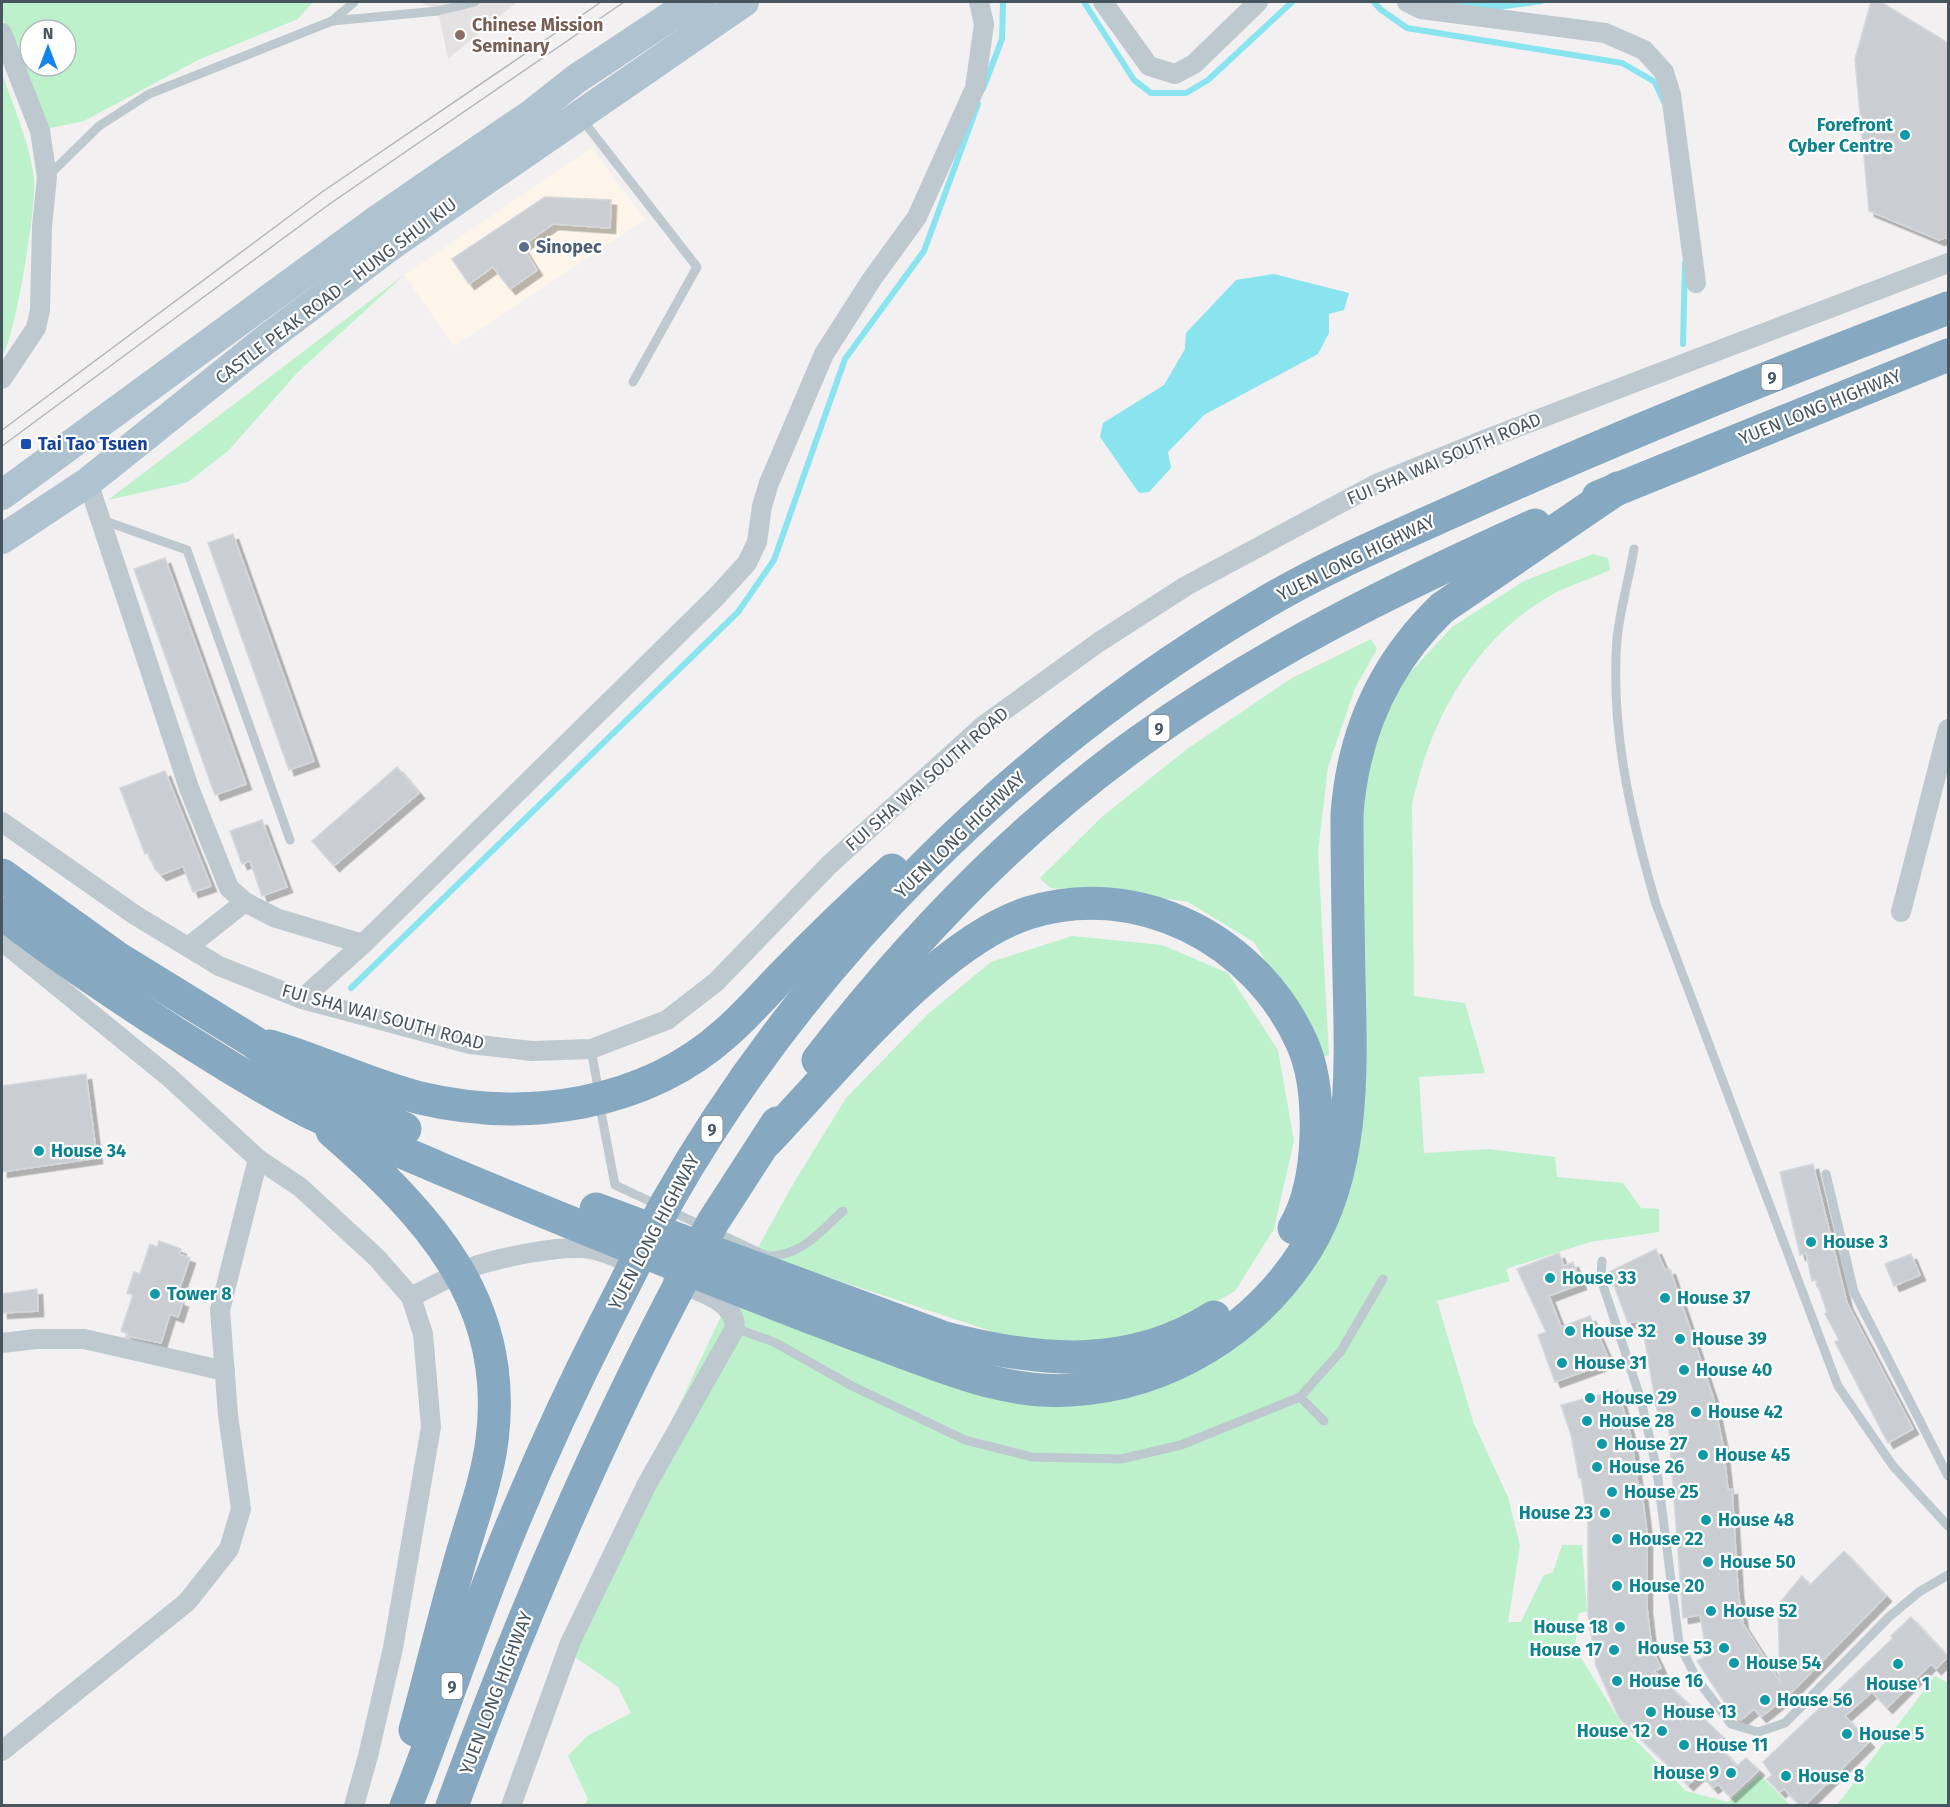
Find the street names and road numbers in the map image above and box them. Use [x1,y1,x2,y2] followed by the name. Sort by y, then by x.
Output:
[211,193,461,389] street label: CASTLE PEAK ROAD – HUNG SHUI KIU
[1736,364,1904,450] street label: YUEN LONG HIGHWAY
[1762,364,1782,390] road number: 9
[1344,408,1544,510] street label: FUI SHA WAI SOUTH ROAD
[1273,510,1439,606] street label: YUEN LONG HIGHWAY
[841,702,1013,856] street label: FUI SHA WAI SOUTH ROAD
[1148,715,1170,741] road number: 9
[890,767,1030,903] street label: YUEN LONG HIGHWAY
[279,979,487,1055] street label: FUI SHA WAI SOUTH ROAD
[702,1116,722,1142] road number: 9
[604,1150,704,1313] street label: YUEN LONG HIGHWAY
[455,1608,537,1778] street label: YUEN LONG HIGHWAY
[442,1673,462,1699] road number: 9

